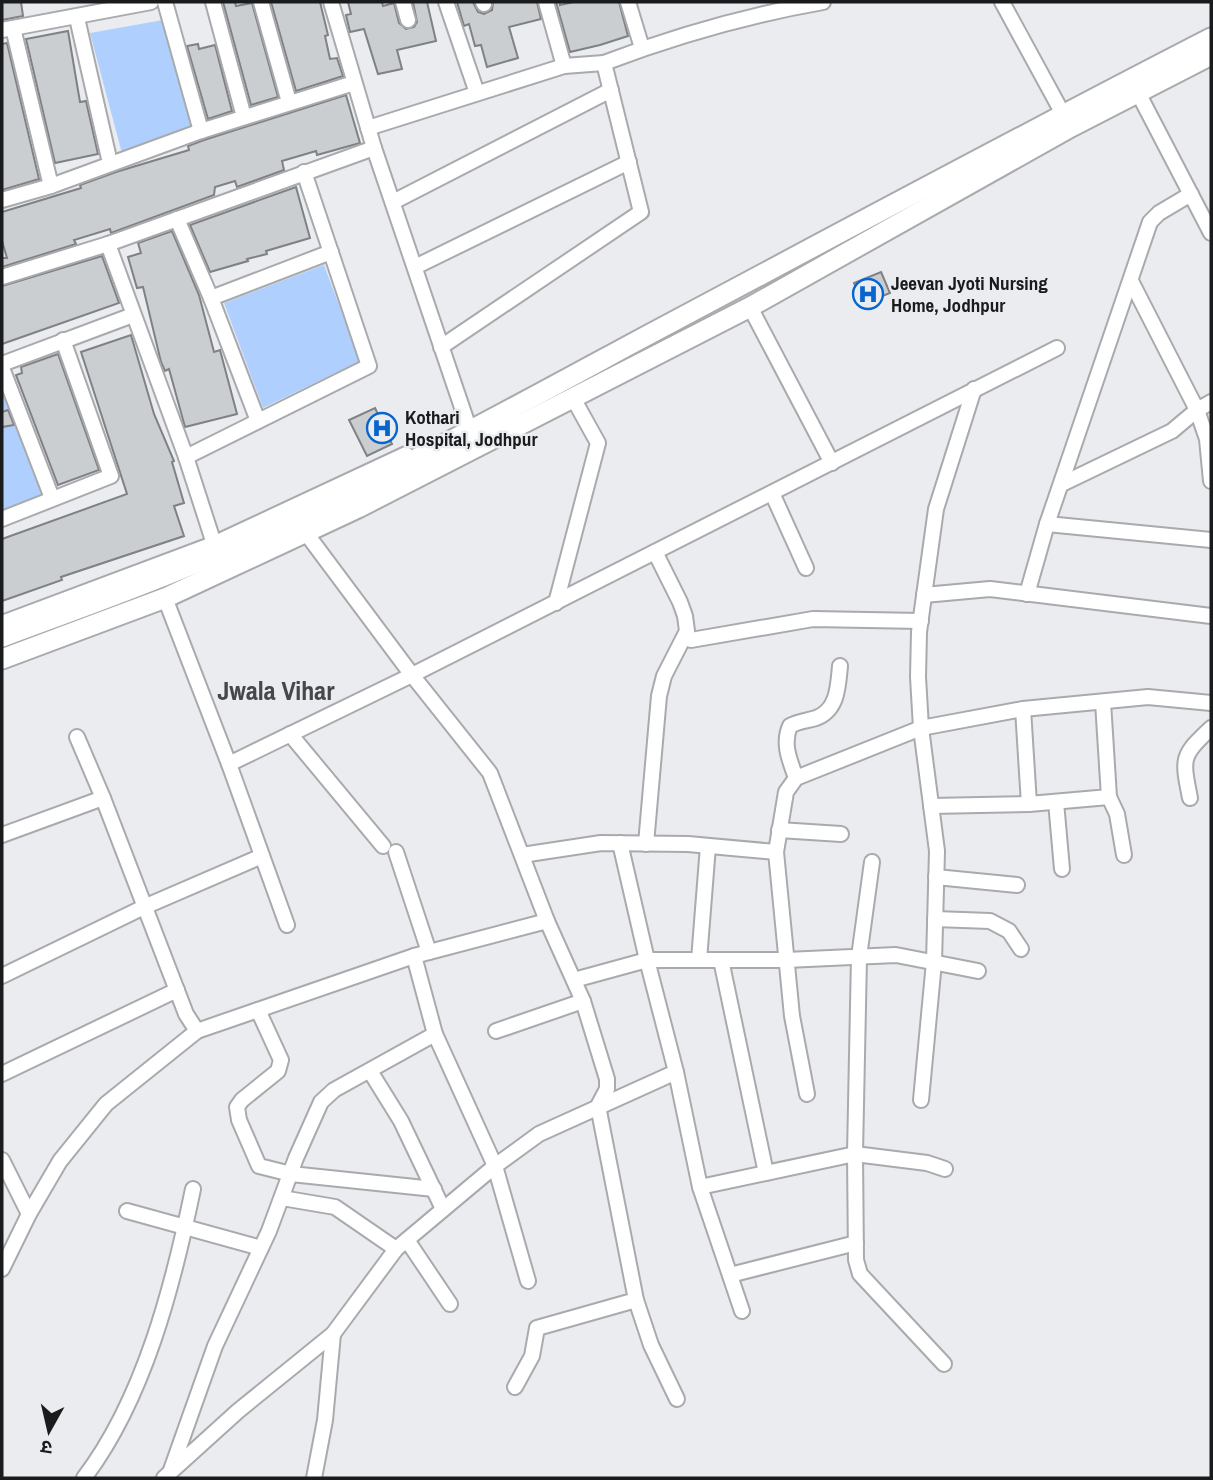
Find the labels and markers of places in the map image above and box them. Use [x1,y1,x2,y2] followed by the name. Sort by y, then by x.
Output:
[891,270,1048,318] place label: Jeevan Jyoti Nursing Home, Jodhpur
[851,277,885,311] hospital icon: Jeevan Jyoti Nursing Home, Jodhpur
[405,404,537,452] place label: Kothari Hospital, Jodhpur
[365,411,399,445] hospital icon: Kothari Hospital, Jodhpur

